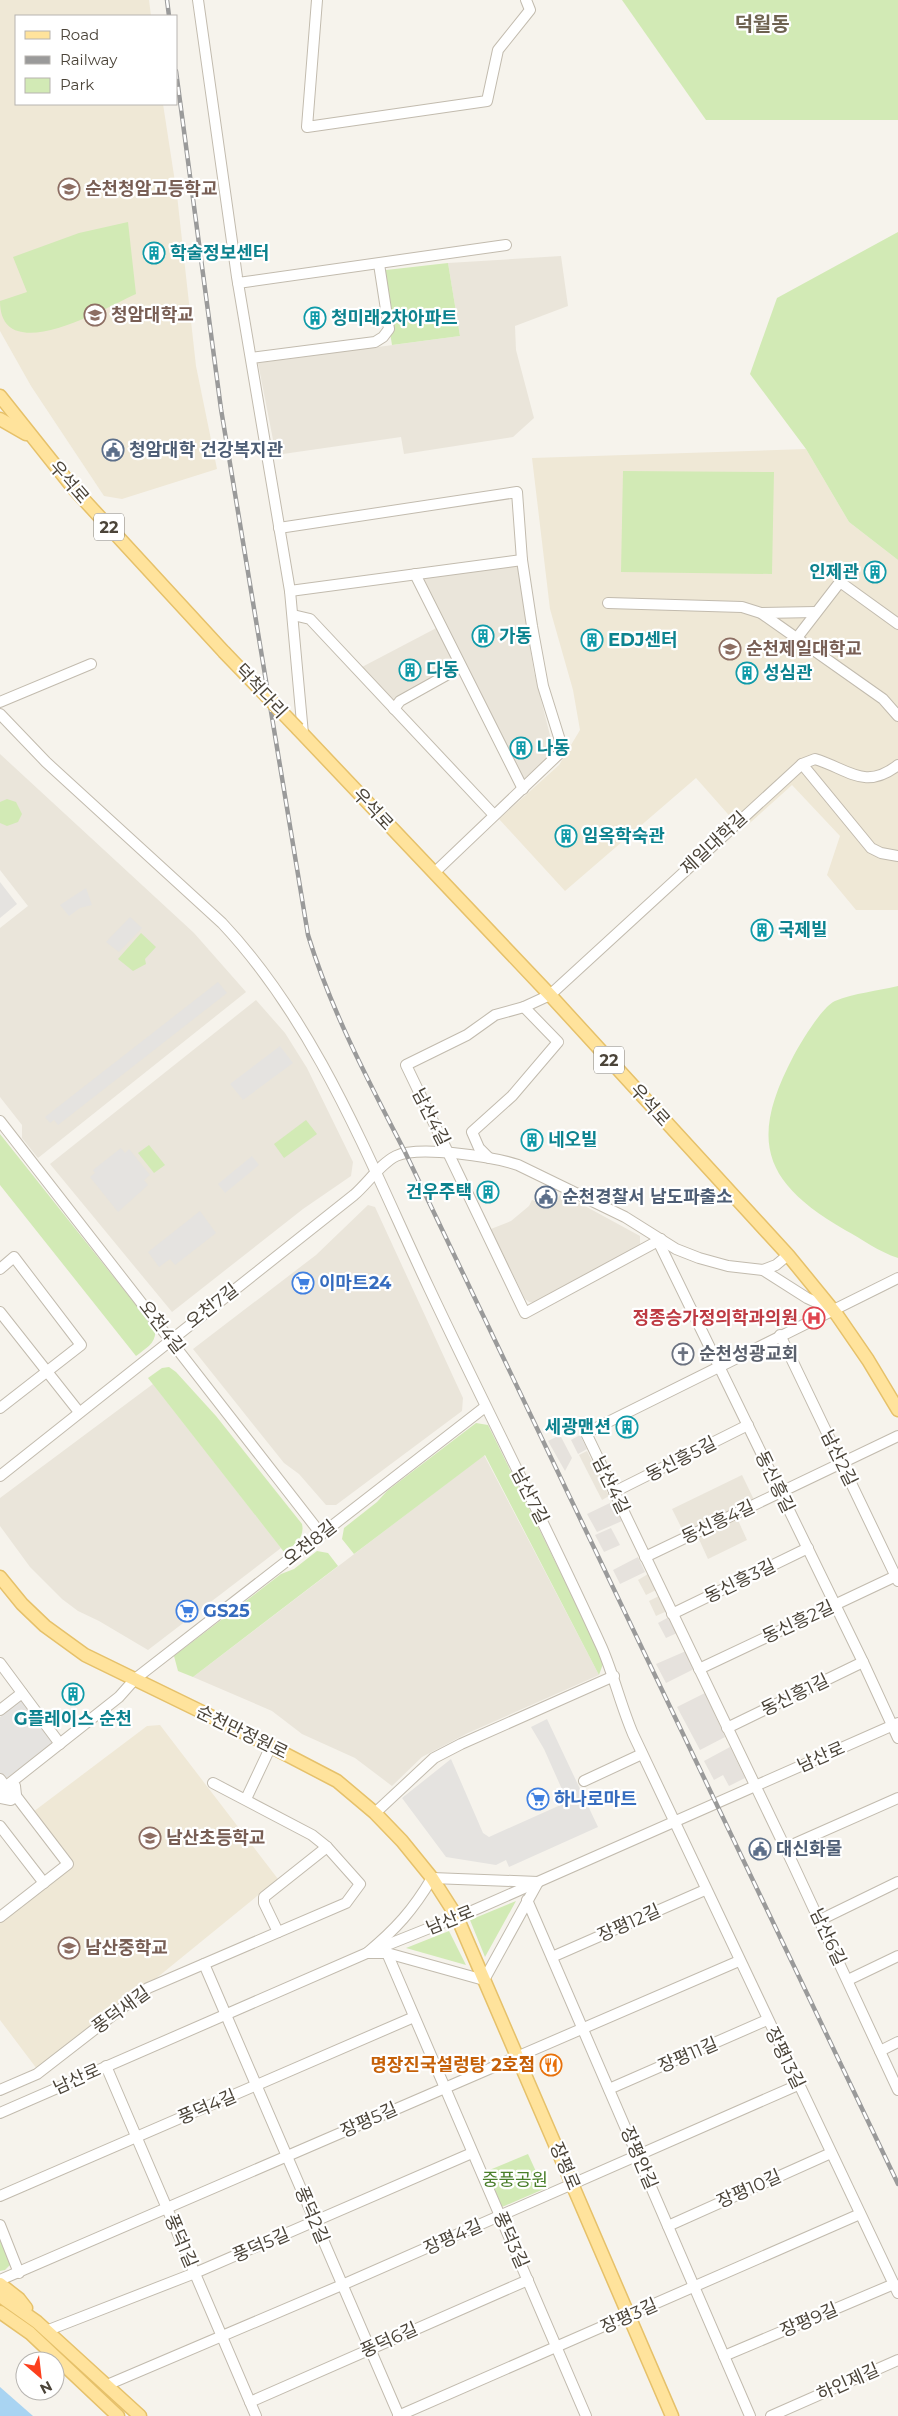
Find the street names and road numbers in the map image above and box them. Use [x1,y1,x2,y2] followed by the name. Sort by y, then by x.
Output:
[44,456,94,508] street label: 우석로
[94,514,124,540] road number: 22
[230,659,292,723] street label: 덕척다리
[348,783,398,835] street label: 우석로
[676,807,752,879] street label: 제일대학길
[594,1046,624,1074] road number: 22
[625,1079,675,1131] street label: 우석로
[407,1085,455,1149] street label: 남산4길
[181,1279,243,1333] street label: 오천7길
[134,1296,190,1358] street label: 오천4길
[816,1426,862,1490] street label: 남산2길
[642,1432,720,1486] street label: 동신흥5길
[751,1447,799,1517] street label: 동신흥길
[588,1453,634,1517] street label: 남산4길
[507,1464,553,1528] street label: 남산7길
[678,1496,758,1548] street label: 동신흥4길
[279,1516,341,1570] street label: 오천8길
[701,1554,779,1608] street label: 동신흥3길
[759,1596,837,1648] street label: 동신흥2길
[757,1669,833,1721] street label: 동신흥1길
[193,1700,291,1764] street label: 순천만정원로
[794,1737,848,1777] street label: 남산로
[594,1899,664,1947] street label: 장평12길
[423,1900,477,1940] street label: 남산로
[805,1905,851,1969] street label: 남산6길
[88,1982,154,2038] street label: 풍덕새길
[761,2023,809,2093] street label: 장평13길
[655,2033,721,2077] street label: 장평11길
[50,2059,104,2099] street label: 남산로
[174,2085,240,2129] street label: 풍덕4길
[337,2098,401,2142] street label: 장평5길
[616,2123,662,2193] street label: 장평안길
[545,2139,585,2193] street label: 장평로
[713,2165,785,2213] street label: 장평10길
[290,2183,334,2247] street label: 풍덕2길
[489,2208,533,2272] street label: 풍덕3길
[160,2211,202,2271] street label: 풍덕1길
[420,2214,486,2260] street label: 장평4길
[229,2223,293,2267] street label: 풍덕5길
[597,2294,661,2338] street label: 장평3길
[777,2298,841,2342] street label: 장평9길
[357,2318,421,2362] street label: 풍덕6길
[813,2358,883,2406] street label: 하인제길

